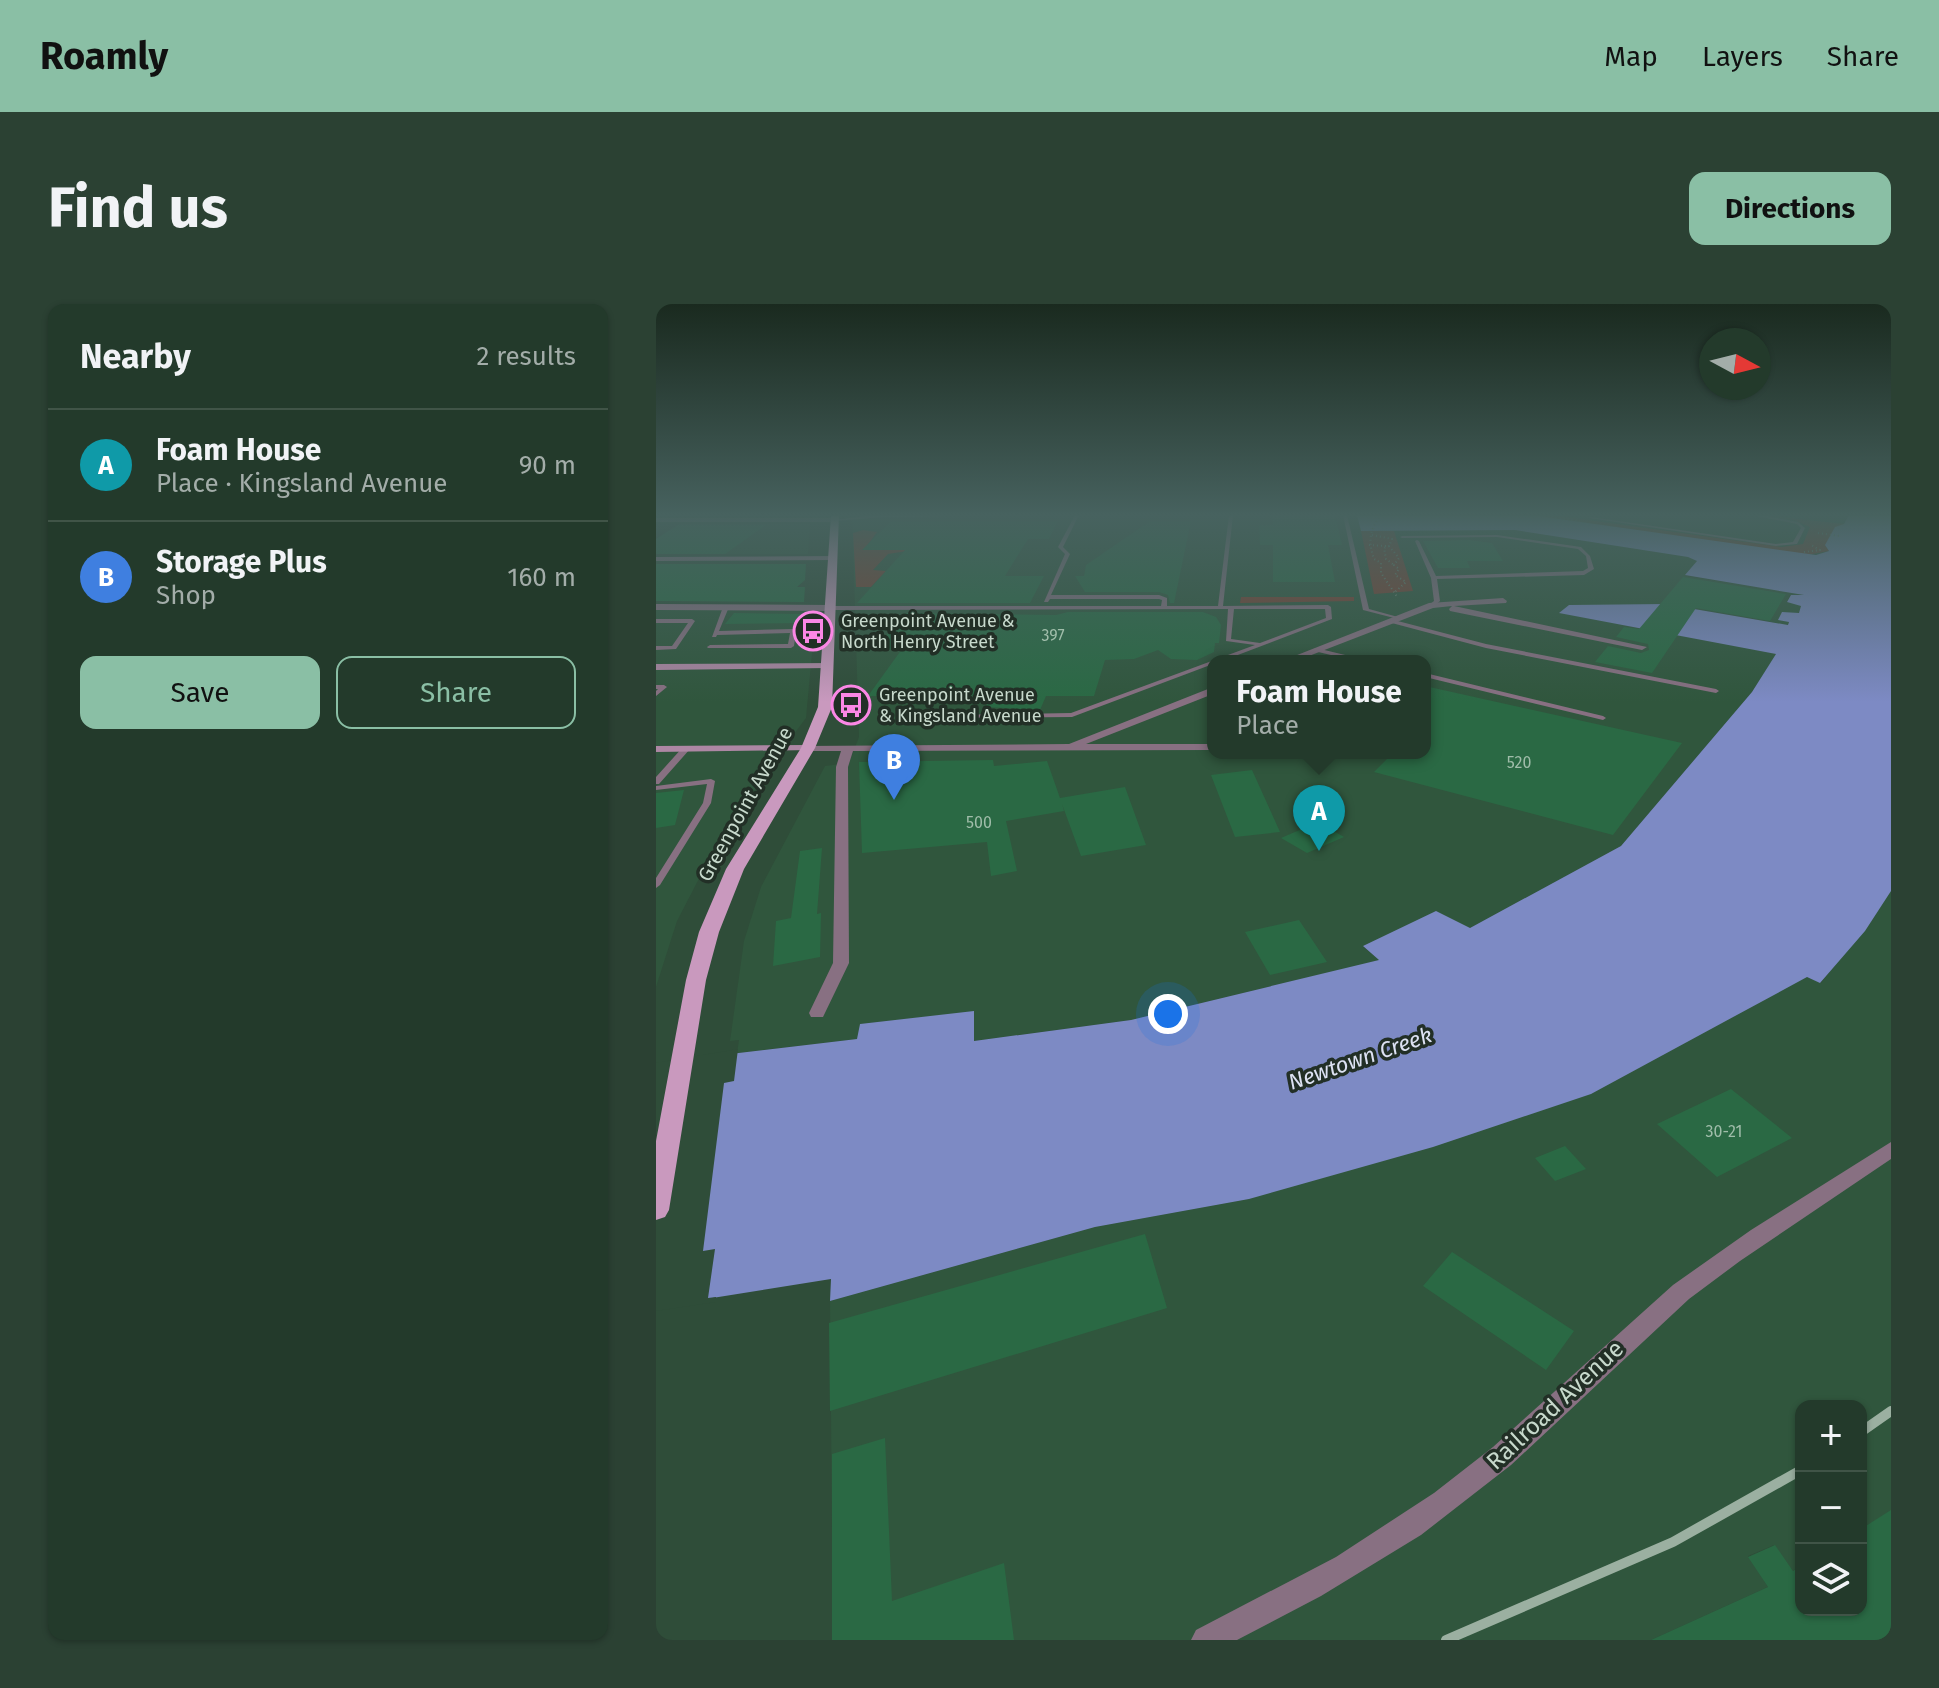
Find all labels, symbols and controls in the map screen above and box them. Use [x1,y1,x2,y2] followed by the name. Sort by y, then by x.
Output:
[40,33,168,79] text: Roamly
[1604,40,1658,73] text: Map
[1702,40,1783,73] text: Layers
[1827,40,1899,73] text: Share
[1689,172,1891,245] button: Directions
[48,175,228,242] text: Find us
[1699,328,1771,400] north arrow
[80,336,191,377] text: Nearby
[476,341,576,372] text: 2 results
[156,432,321,468] text: Foam House
[98,450,114,481] text: A
[519,450,576,481] text: 90 m
[156,468,448,499] text: Place · Kingsland Avenue
[156,544,327,580] text: Storage Plus
[98,562,114,593] text: B
[507,562,576,593] text: 160 m
[156,580,216,611] text: Shop
[792,610,834,652] bus stop icon: Greenpoint Avenue & North Henry Street
[841,610,1015,653] place label: Greenpoint Avenue & North Henry Street
[1041,626,1065,645] house number: 397
[1207,655,1431,759] popup
[80,656,320,729] button: Save
[336,656,576,729] button: Share
[1236,674,1402,710] text: Foam House
[830,684,872,726] bus stop icon: Greenpoint Avenue & Kingsland Avenue
[879,684,1042,727] place label: Greenpoint Avenue & Kingsland Avenue
[1236,710,1299,741] text: Place
[693,722,797,886] street label: Greenpoint Avenue
[868,734,920,800] pin: B
[1507,753,1531,772] house number: 520
[1293,785,1345,851] pin: A
[966,813,992,832] house number: 500
[1148,994,1188,1034] your location
[1285,1021,1436,1096] water label: Newtown Creek
[1706,1122,1742,1141] house number: 30-21
[1481,1334,1629,1476] street label: Railroad Avenue
[1795,1400,1867,1616] map controls
[1795,1400,1867,1472] button: +
[1795,1472,1867,1544] button: −
[1795,1544,1867,1616] button: layers

